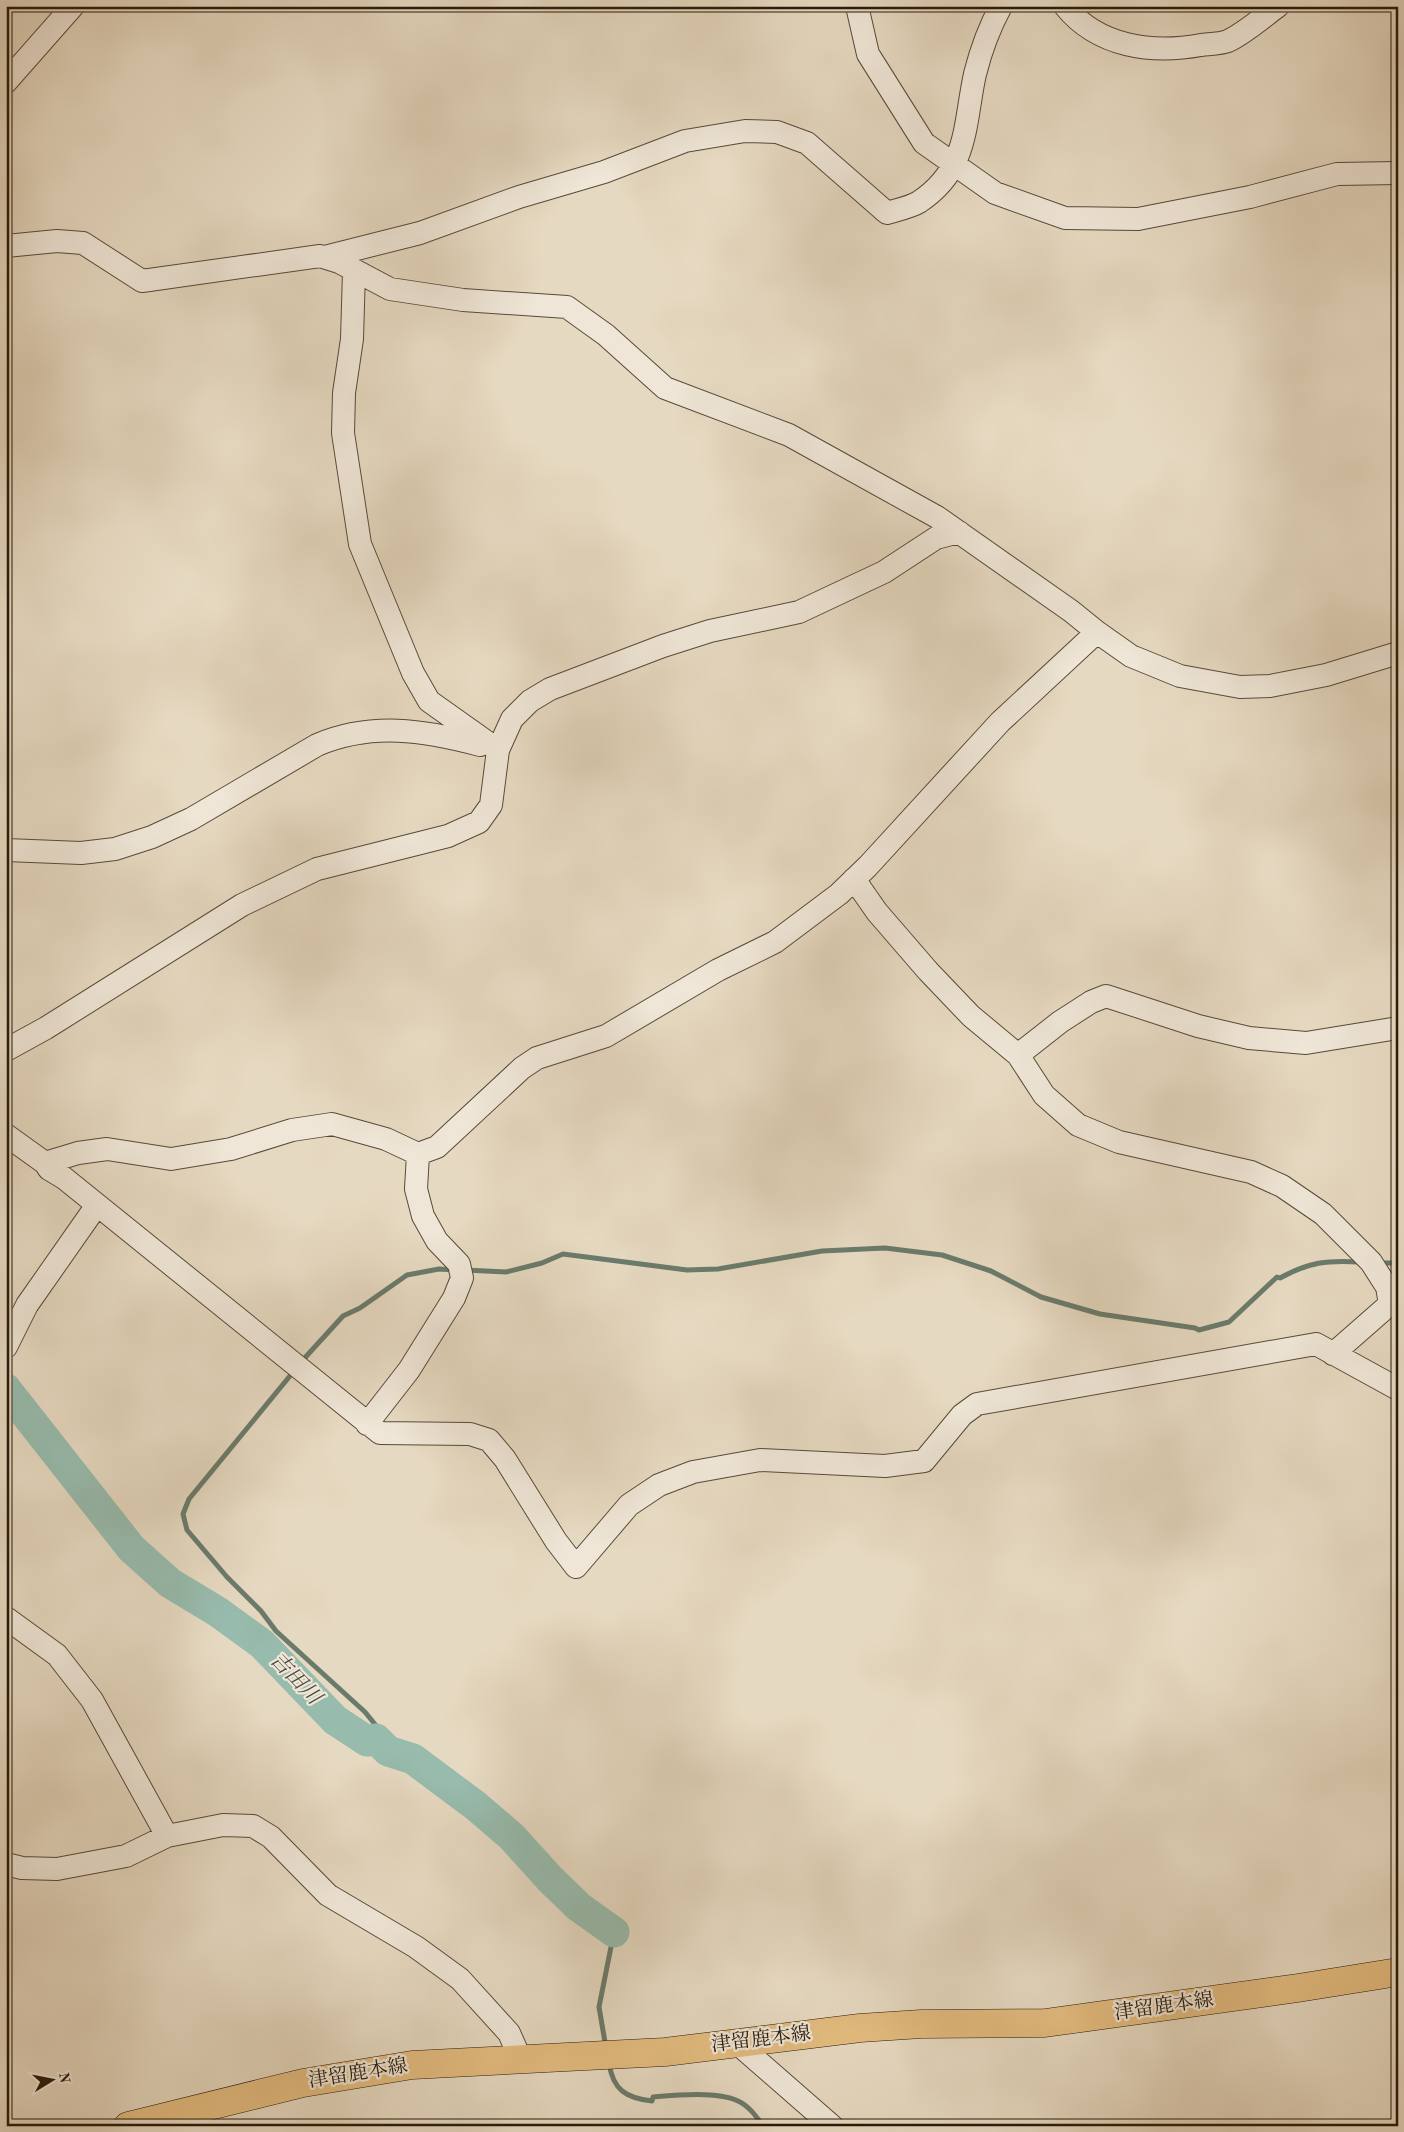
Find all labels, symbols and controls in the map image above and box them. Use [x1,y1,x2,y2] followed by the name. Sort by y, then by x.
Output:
[266,1648,327,1710] water label: 吉田川
[1113,1988,1215,2024] street label: 津留鹿本線
[710,2022,812,2056] street label: 津留鹿本線
[28,2054,78,2104] north arrow
[307,2054,409,2092] street label: 津留鹿本線
[56,2071,72,2085] text: N

